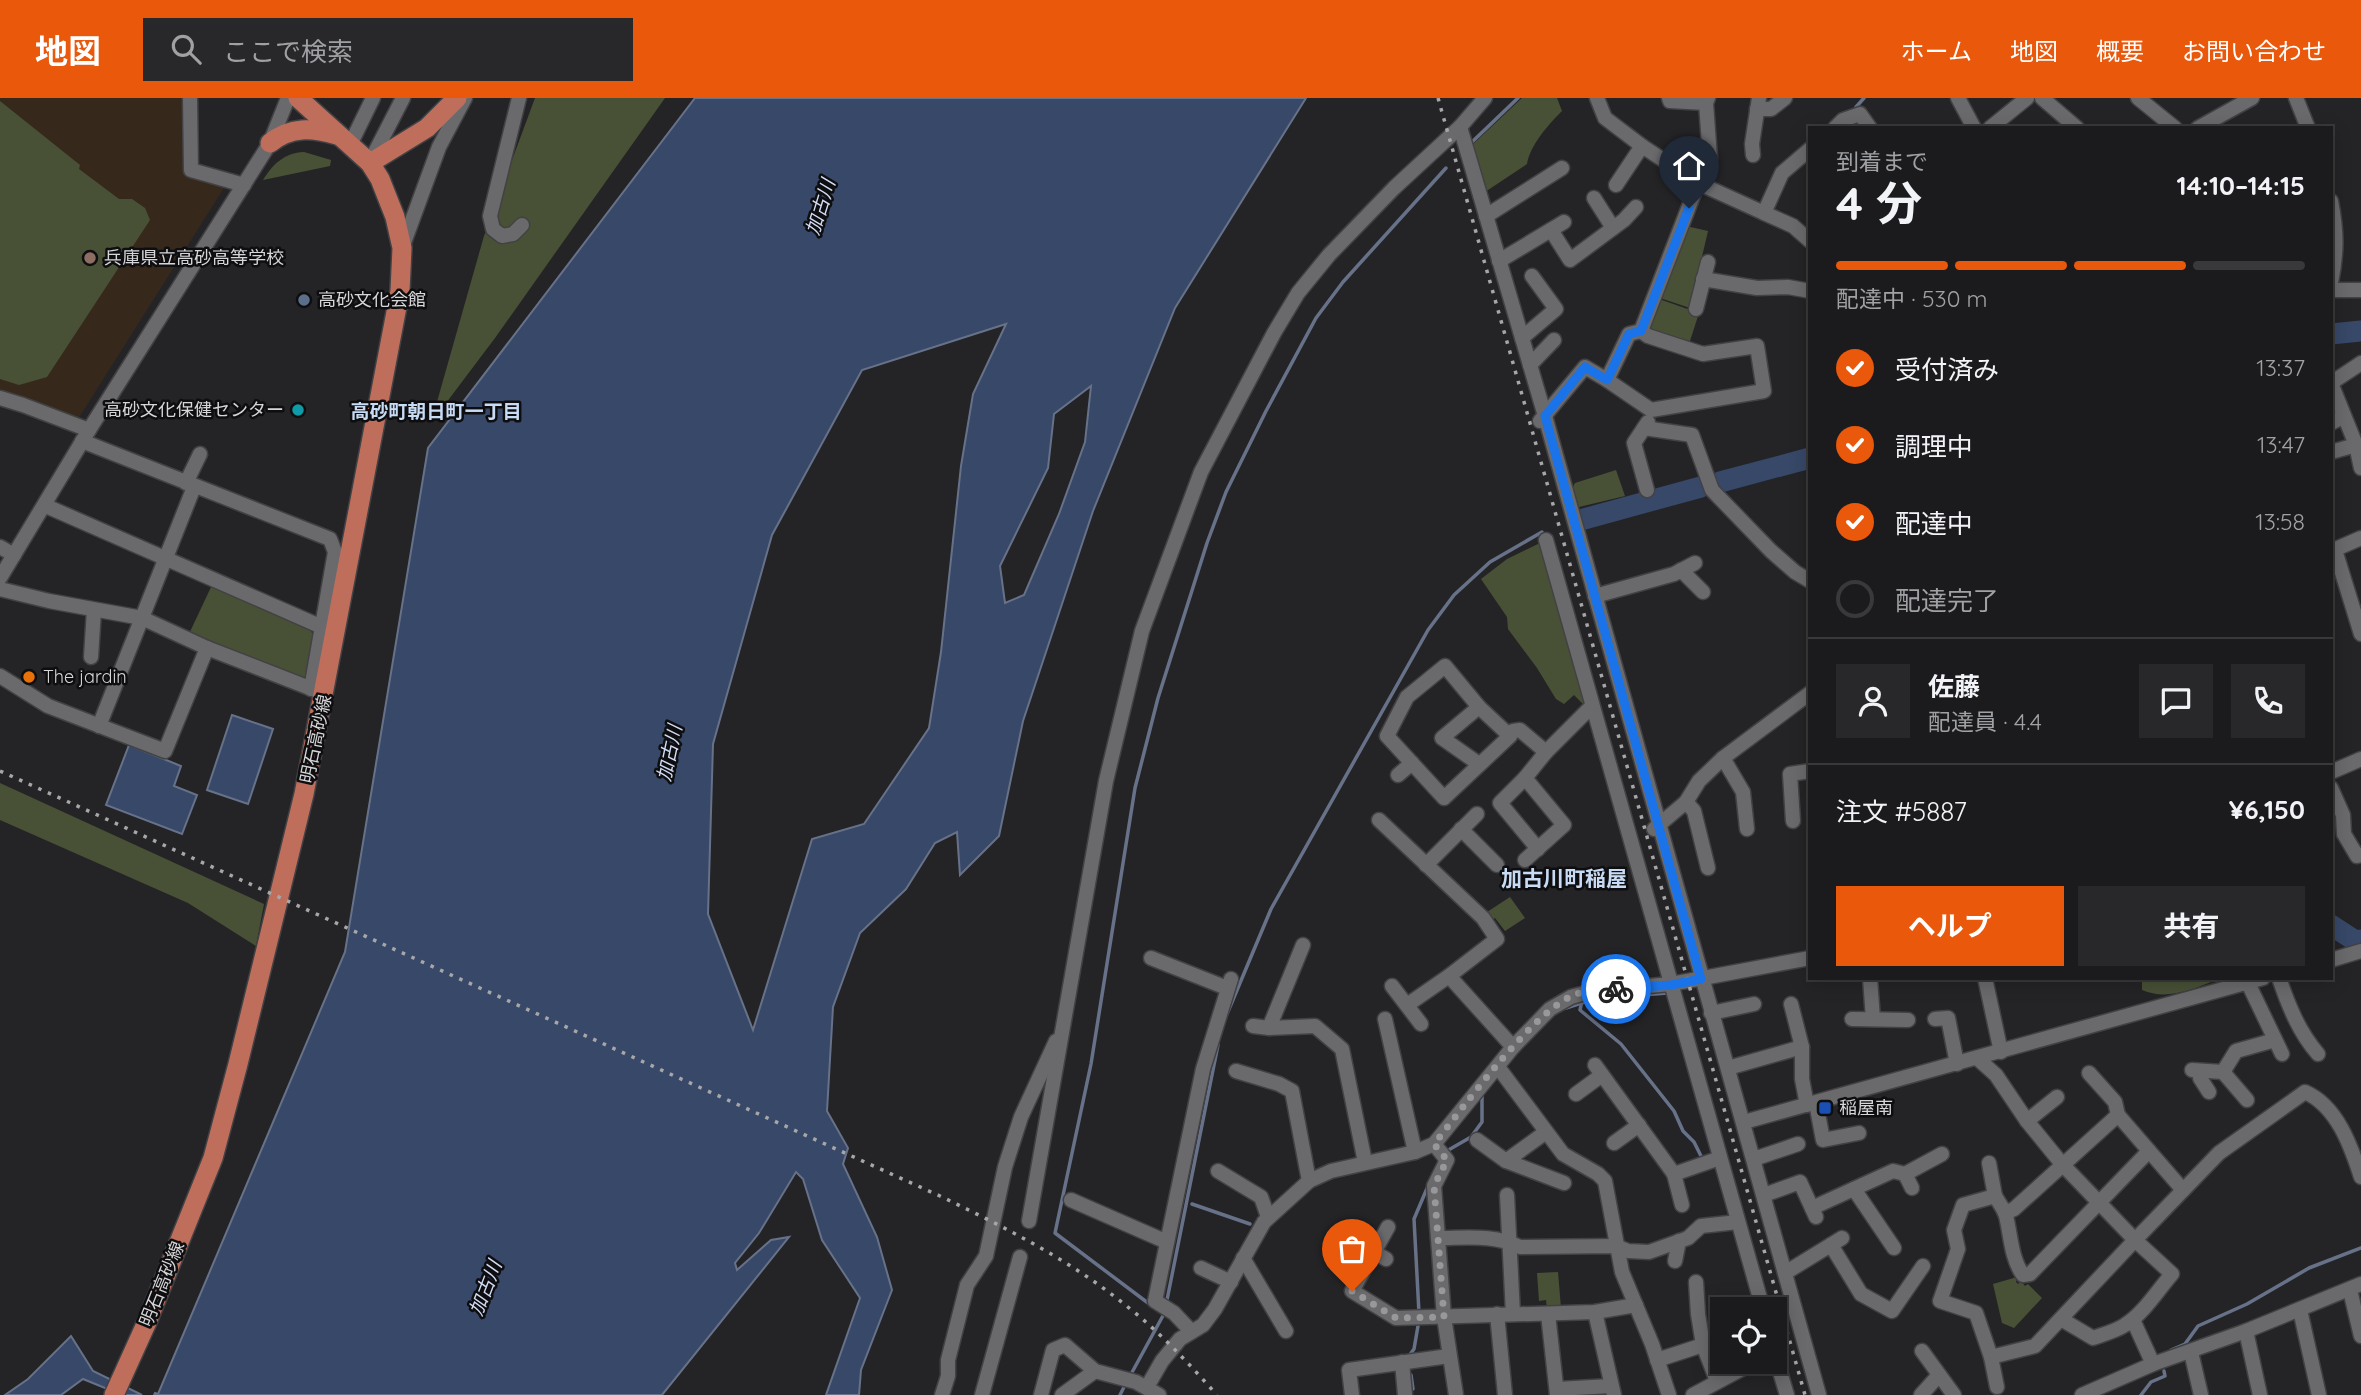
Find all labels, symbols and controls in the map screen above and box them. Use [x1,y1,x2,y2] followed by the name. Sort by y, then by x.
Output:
[143,18,633,81] search box
[35,30,101,71] text: 地図
[167,30,205,68] icon: search
[223,35,353,68] text: ここで検索
[1901,36,1972,66] text: ホーム
[2010,36,2058,66] text: 地図
[2096,36,2144,66] text: 概要
[2182,36,2326,66] text: お問い合わせ
[1659,136,1719,208] pin
[1670,147,1708,185] icon: home
[1836,147,1928,176] text: 到着まで
[2176,169,2305,202] text: 14:10–14:15
[800,174,840,238] water label: 加古川
[1836,174,1922,232] text: 4 分
[104,246,284,269] place label: 兵庫県立高砂高等学校
[82,250,98,266] marker: 兵庫県立高砂高等学校
[1836,284,1988,313] text: 配達中 · 530 m
[318,288,426,311] place label: 高砂文化会館
[296,292,312,308] marker: 高砂文化会館
[1836,349,1874,387] icon: check
[1895,353,1999,386] text: 受付済み
[2256,353,2305,382] text: 13:37
[104,398,284,421] place label: 高砂文化保健センター
[350,399,522,423] district label: 高砂町朝日町一丁目
[290,402,306,418] marker: 高砂文化保健センター
[1836,426,1874,464] icon: check
[1895,430,1973,463] text: 調理中
[2257,430,2305,459] text: 13:47
[1836,503,1874,541] icon: check
[1895,507,1973,540] text: 配達中
[2255,507,2305,536] text: 13:58
[1895,584,1999,617] text: 配達完了
[1836,664,1910,738] button: person
[2139,664,2213,738] button: chat
[2231,664,2305,738] button: phone
[43,665,127,688] place label: The jardin
[21,669,37,685] marker: The jardin
[1928,670,1980,703] text: 佐藤
[295,692,336,785] street label: 明石高砂線
[1928,707,2042,736] text: 配達員 · 4.4
[651,721,687,783] water label: 加古川
[2229,793,2305,826] text: ¥6,150
[1836,795,1967,828] text: 注文 #5887
[1501,865,1627,891] district label: 加古川町稲屋
[1836,886,2064,966] button: ヘルプ
[2078,886,2305,966] button: 共有
[1581,954,1651,1024] courier
[1597,970,1635,1008] icon: bike
[1839,1096,1893,1119] place label: 稲屋南
[1817,1100,1833,1116] marker: 稲屋南
[1322,1219,1382,1291] pin
[1333,1230,1371,1268] icon: bag
[134,1238,189,1330] street label: 明石高砂線
[464,1255,507,1319] water label: 加古川
[1710,1297,1787,1374] map controls
[1710,1297,1787,1374] button: locate

